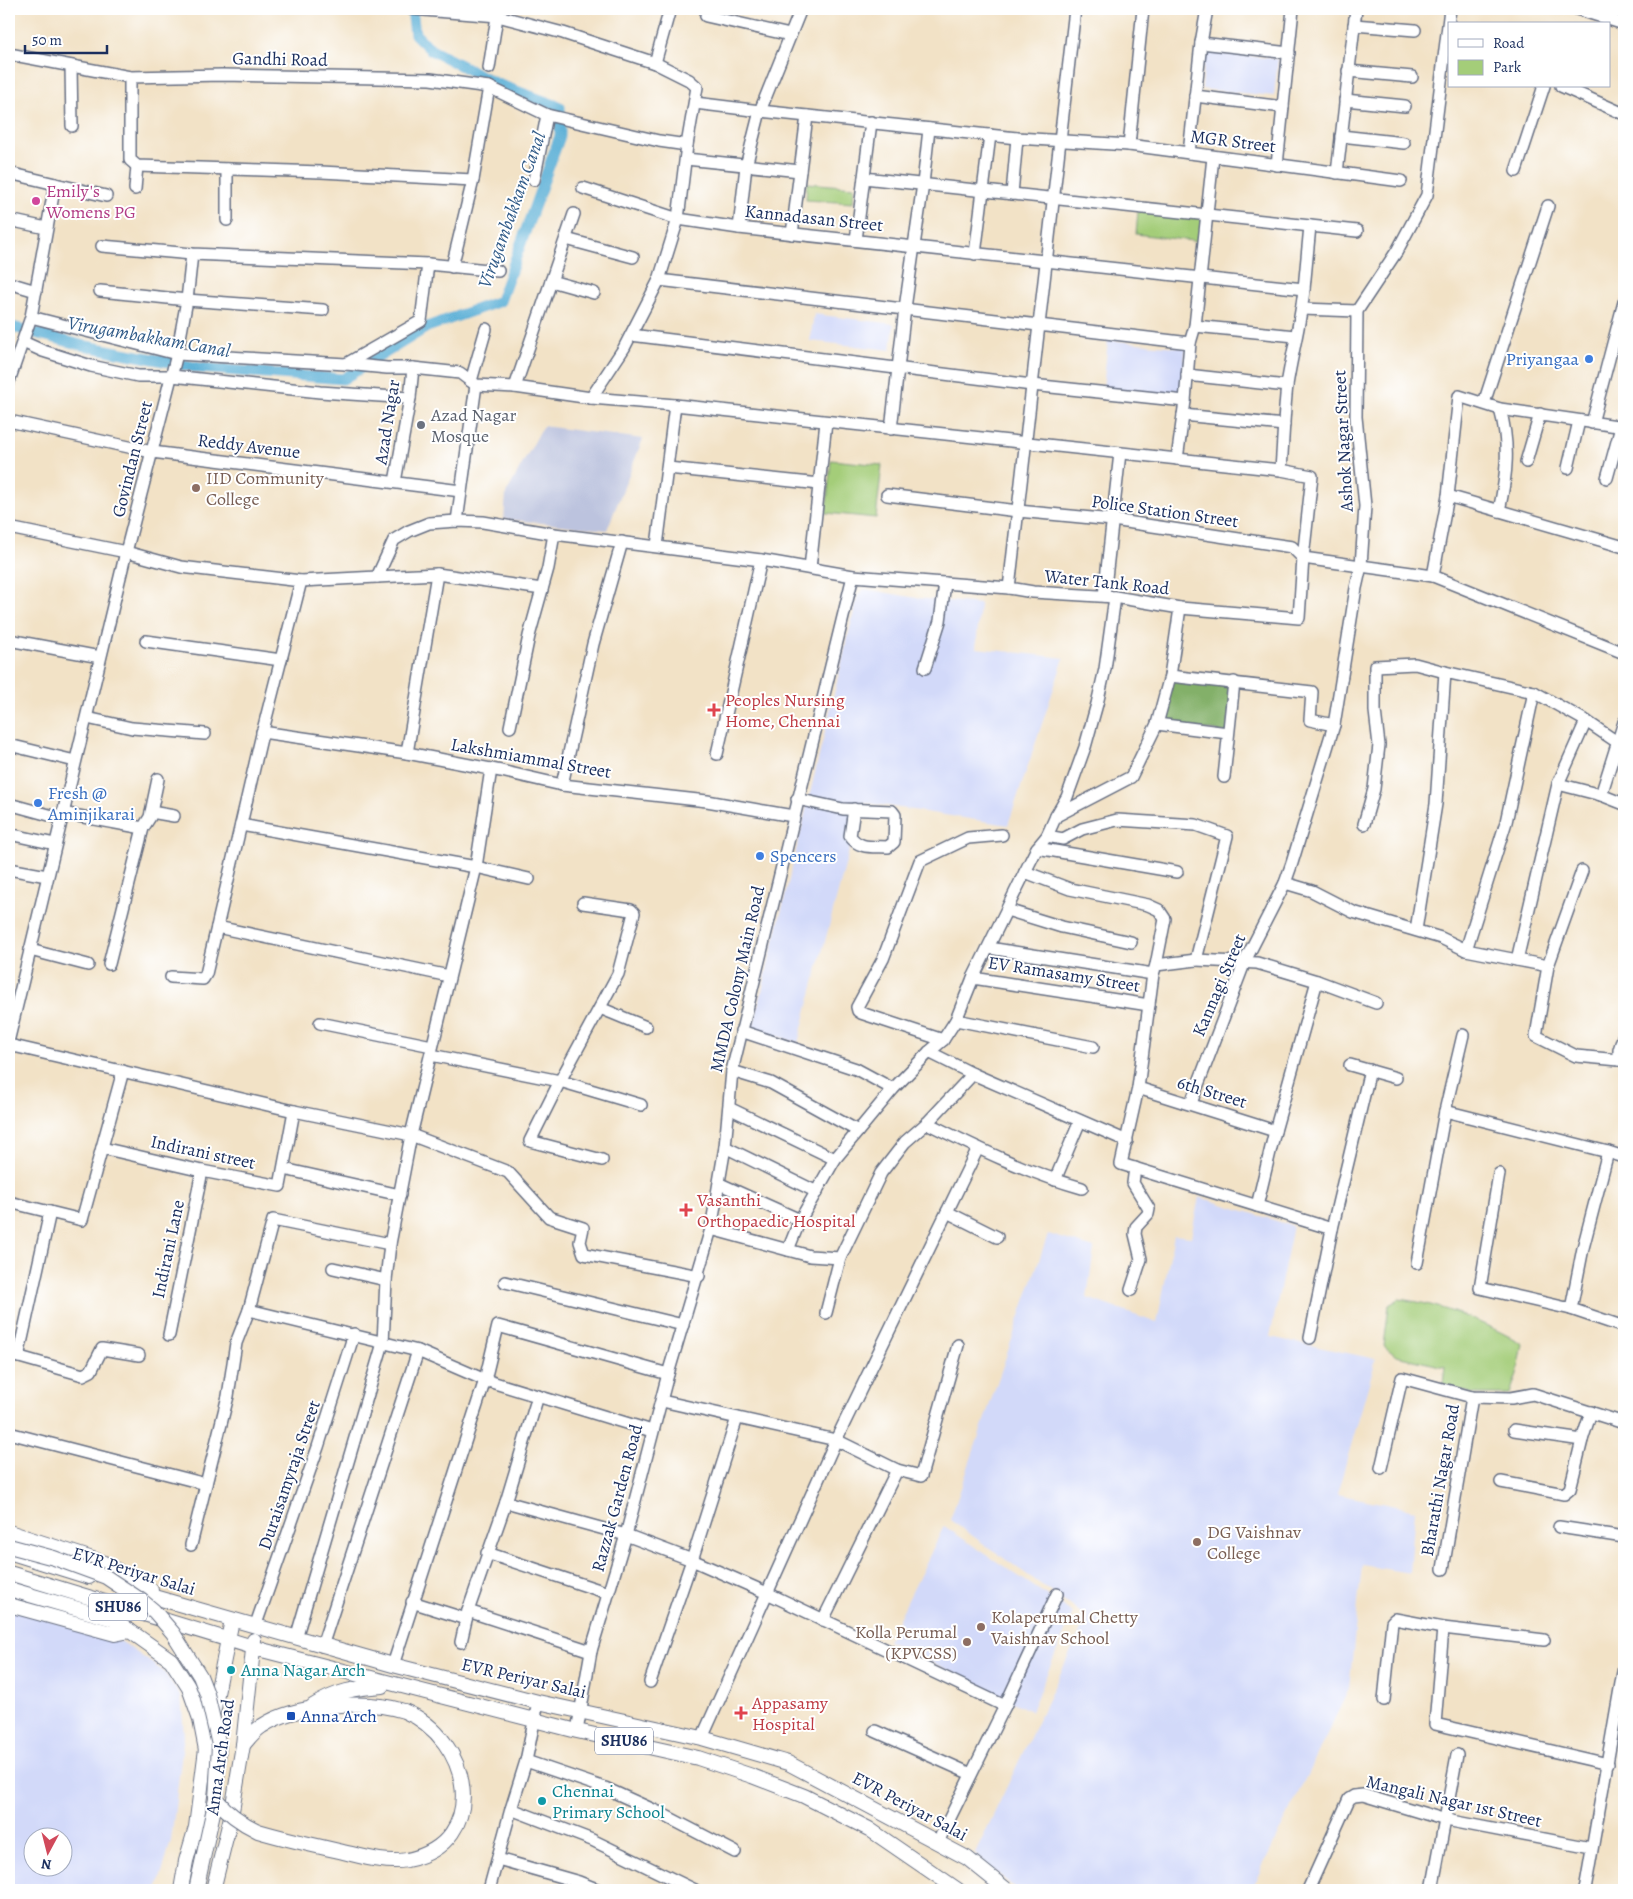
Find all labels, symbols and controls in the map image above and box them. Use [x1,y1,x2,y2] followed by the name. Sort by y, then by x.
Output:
[25,22,108,54] scale bar
[1448,22,1610,88] legend
[32,30,62,50] text: 50 m
[1493,33,1525,53] text: Road
[232,46,328,72] street label: Gandhi Road
[1493,57,1522,77] text: Park
[1189,124,1277,158] street label: MGR Street
[472,128,553,292] water label: Virugambakkam Canal
[45,179,136,224] place label: Emily's Womens PG
[30,195,42,207] marker: Emily's Womens PG
[744,199,884,237] street label: Kannadasan Street
[65,310,233,364] water label: Virugambakkam Canal
[1506,347,1580,371] place label: Priyangaa
[1583,353,1595,365] marker: Priyangaa
[1327,370,1359,513] street label: Ashok Nagar Street
[368,378,406,467] street label: Azad Nagar
[106,398,158,520] street label: Govindan Street
[430,403,517,448] place label: Azad Nagar Mosque
[415,419,427,431] marker: Azad Nagar Mosque
[196,428,302,464] street label: Reddy Avenue
[206,466,325,511] place label: IID Community College
[190,482,202,494] marker: IID Community College
[1090,489,1240,533] street label: Police Station Street
[1042,563,1171,601] street label: Water Tank Road
[725,688,845,733] place label: Peoples Nursing Home, Chennai
[707,703,721,717] marker: Peoples Nursing Home, Chennai
[449,732,613,784] street label: Lakshmiammal Street
[47,781,135,826] place label: Fresh @ Aminjikarai
[32,797,44,809] marker: Fresh @ Aminjikarai
[770,844,837,868] place label: Spencers
[754,850,766,862] marker: Spencers
[704,883,770,1075] street label: MMDA Colony Main Road
[1187,930,1251,1040] street label: Kannagi Street
[986,950,1142,998] street label: EV Ramasamy Street
[1174,1070,1250,1114] street label: 6th Street
[148,1129,258,1175] street label: Indirani street
[696,1188,856,1233] place label: Vasanthi Orthopaedic Hospital
[146,1198,190,1300] street label: Indirani Lane
[679,1203,693,1217] marker: Vasanthi Orthopaedic Hospital
[252,1397,326,1553] street label: Duraisamyraja Street
[1415,1402,1465,1558] street label: Bharathi Nagar Road
[586,1421,648,1575] street label: Razzak Garden Road
[1207,1520,1302,1565] place label: DG Vaishnav College
[1191,1536,1203,1548] marker: DG Vaishnav College
[70,1541,198,1601] street label: EVR Periyar Salai
[89,1594,147,1620] road number: SHU86
[990,1605,1139,1650] place label: Kolaperumal Chetty Vaishnav School
[855,1620,958,1665] place label: Kolla Perumal (KPVCSS)
[975,1621,987,1633] marker: Kolaperumal Chetty Vaishnav School
[961,1636,973,1648] marker: Kolla Perumal (KPVCSS)
[459,1652,589,1704] street label: EVR Periyar Salai
[240,1658,366,1682] place label: Anna Nagar Arch
[225,1664,237,1676] marker: Anna Nagar Arch
[751,1691,829,1736] place label: Appasamy Hospital
[200,1697,240,1818] street label: Anna Arch Road
[300,1704,377,1728] place label: Anna Arch
[734,1706,748,1720] marker: Appasamy Hospital
[285,1710,297,1722] marker: Anna Arch
[595,1728,653,1754] road number: SHU86
[848,1766,972,1846] street label: EVR Periyar Salai
[1364,1769,1544,1833] street label: Mangali Nagar 1st Street
[552,1779,665,1824] place label: Chennai Primary School
[536,1795,548,1807] marker: Chennai Primary School
[22,1826,72,1876] north arrow
[40,1854,53,1874] text: N

